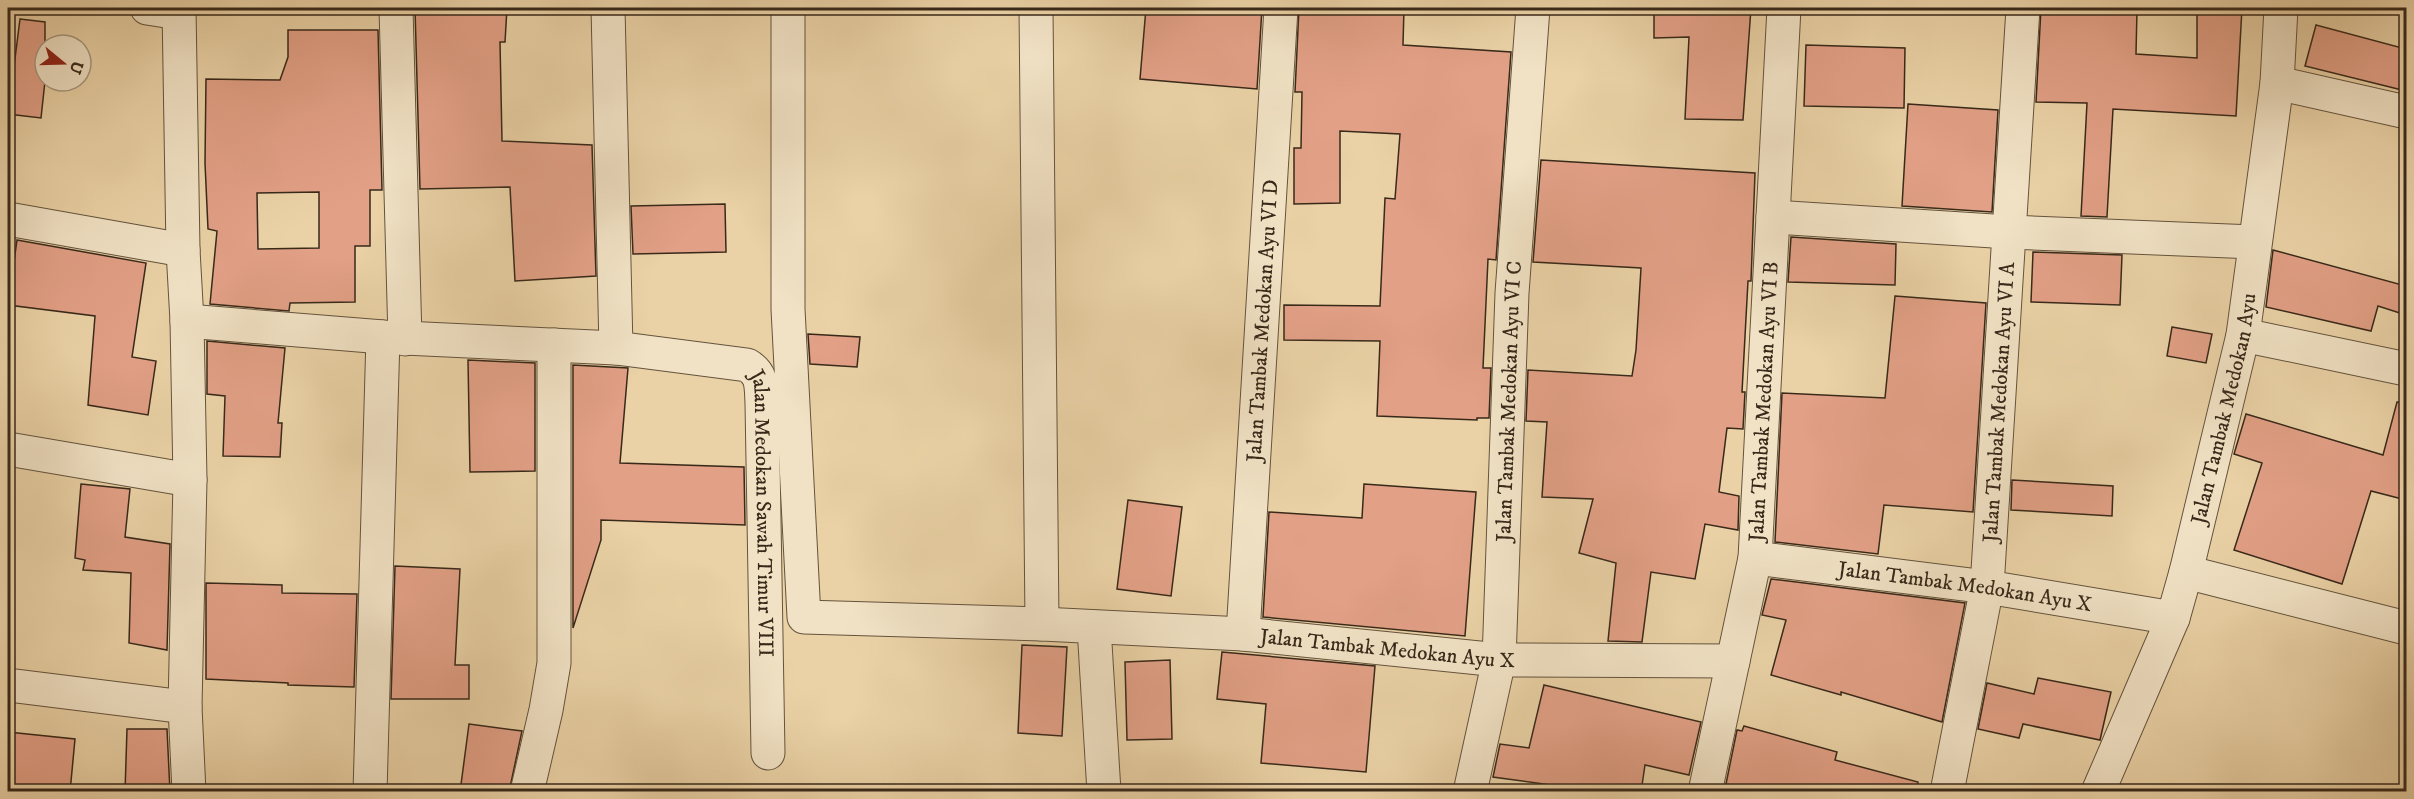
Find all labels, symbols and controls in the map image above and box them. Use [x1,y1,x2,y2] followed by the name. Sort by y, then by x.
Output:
[33,33,93,93] north arrow
[65,58,88,77] text: U
[1241,179,1285,465] street label: Jalan Tambak Medokan Ayu VI D
[1491,260,1528,544] street label: Jalan Tambak Medokan Ayu VI C
[1744,261,1785,544] street label: Jalan Tambak Medokan Ayu VI B
[1978,261,2021,545] street label: Jalan Tambak Medokan Ayu VI A
[2185,292,2262,529] street label: Jalan Tambak Medokan Ayu
[742,364,778,657] street label: Jalan Medokan Sawah Timur VIII
[1835,556,2094,618] street label: Jalan Tambak Medokan Ayu X
[1257,624,1515,674] street label: Jalan Tambak Medokan Ayu X

